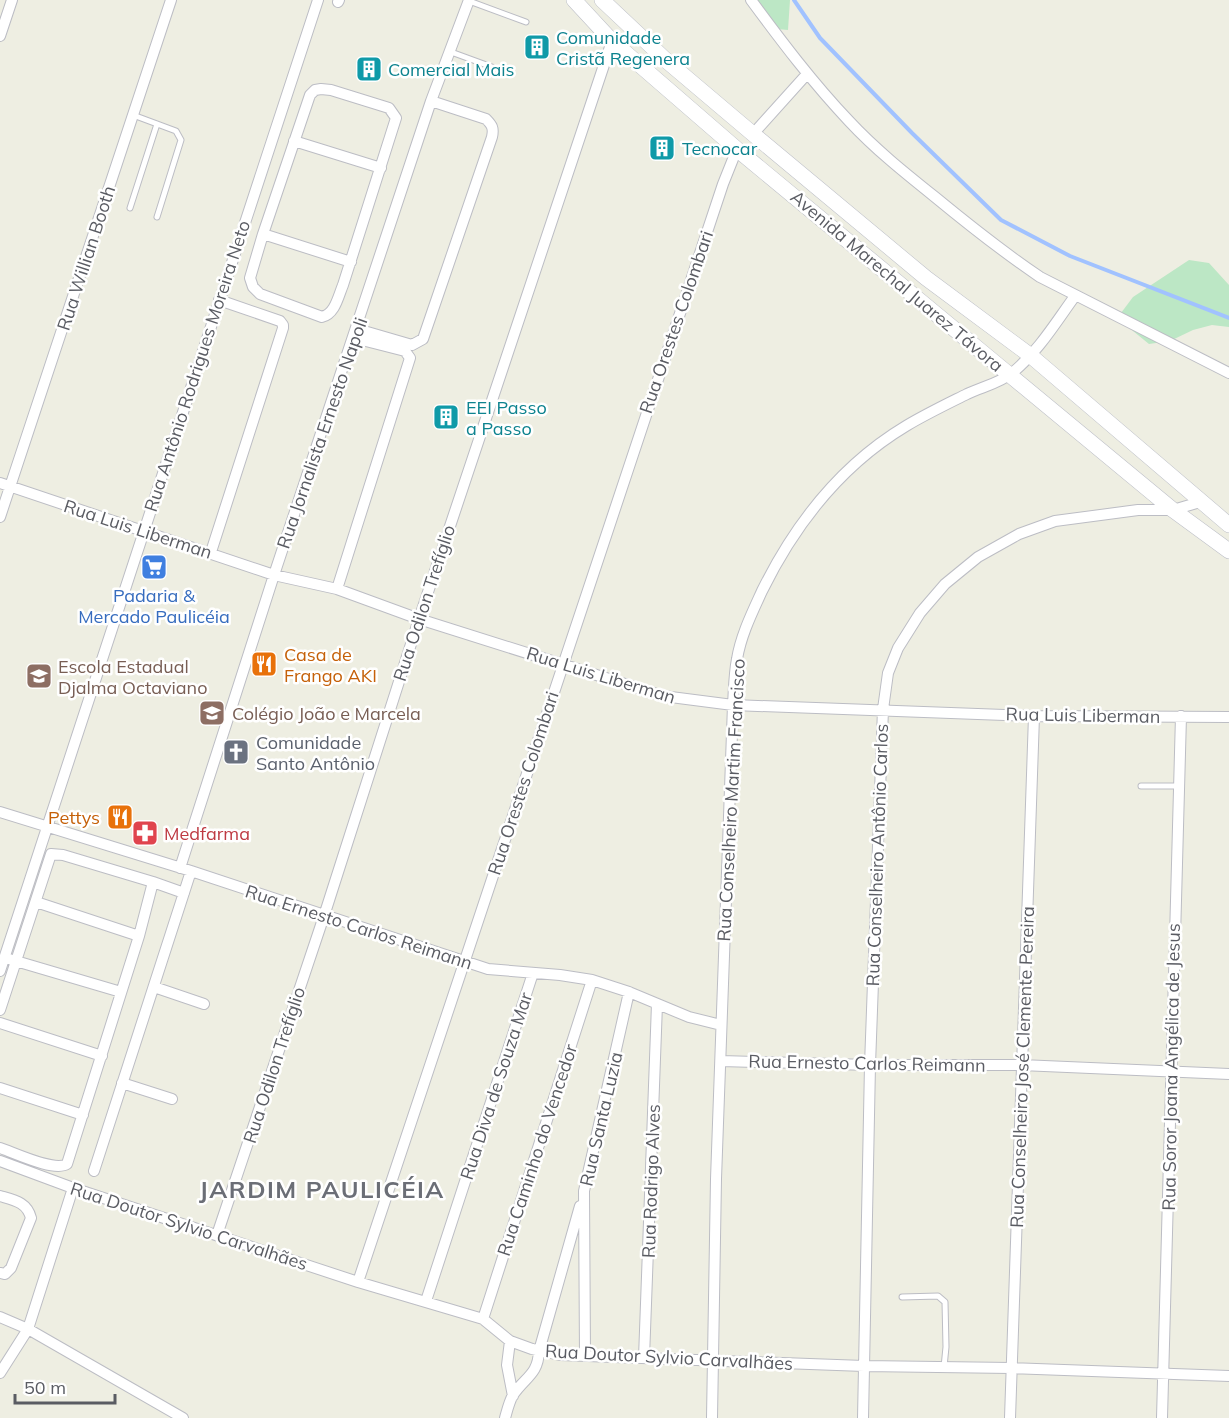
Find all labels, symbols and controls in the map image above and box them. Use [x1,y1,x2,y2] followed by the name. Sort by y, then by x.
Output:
[556,26,690,70] place label: Comunidade Cristã Regenera
[522,32,552,62] building icon: Comunidade Cristã Regenera
[354,54,384,84] building icon: Comercial Mais
[388,58,514,81] place label: Comercial Mais
[647,133,677,163] building icon: Tecnocar
[682,137,758,160] place label: Tecnocar
[52,183,120,333] street label: Rua Willian Booth
[786,185,1008,377] street label: Avenida Marechal Juarez Távora
[139,217,255,515] street label: Rua Antônio Rodrigues Moreira Neto
[634,228,718,416] street label: Rua Orestes Colombari
[272,314,372,552] street label: Rua Jornalista Ernesto Napoli
[466,396,547,440] place label: EEI Passo a Passo
[431,402,461,432] building icon: EEI Passo a Passo
[61,494,215,564] street label: Rua Luis Liberman
[388,522,460,684] street label: Rua Odilon Trefíglio
[139,552,169,582] supermarket icon: Padaria & Mercado Paulicéia
[78,584,230,628] place label: Padaria & Mercado Paulicéia
[524,641,678,709] street label: Rua Luis Liberman
[284,643,377,687] place label: Casa de Frango AKI
[249,649,279,679] restaurant icon: Casa de Frango AKI
[58,655,207,699] place label: Escola Estadual Djalma Octaviano
[712,658,750,942] street label: Rua Conselheiro Martim Francisco
[24,661,54,691] school or university icon: Escola Estadual Djalma Octaviano
[482,688,564,878] street label: Rua Orestes Colombari
[197,698,227,728] school or university icon: Colégio João e Marcela
[232,702,421,725] place label: Colégio João e Marcela
[1005,702,1161,728] street label: Rua Luis Liberman
[861,723,893,987] street label: Rua Conselheiro Antônio Carlos
[256,731,375,775] place label: Comunidade Santo Antônio
[221,737,251,767] church icon: Comunidade Santo Antônio
[105,802,135,832] restaurant icon: Pettys
[48,806,100,829] place label: Pettys
[130,818,160,848] pharmacy icon: Medfarma
[164,822,250,845] place label: Medfarma
[243,879,475,975] street label: Rua Ernesto Carlos Reimann
[1005,906,1039,1228] street label: Rua Conselheiro José Clemente Pereira
[1157,923,1185,1211] street label: Rua Soror Joana Angélica de Jesus
[238,984,310,1146] street label: Rua Odilon Trefíglio
[455,989,537,1183] street label: Rua Diva de Souza Mar
[492,1041,582,1259] street label: Rua Caminho do Vencedor
[748,1049,986,1077] street label: Rua Ernesto Carlos Reimann
[574,1050,628,1188] street label: Rua Santa Luzia
[637,1104,665,1258] street label: Rua Rodrigo Alves
[199,1174,445,1204] district label: JARDIM PAULICÉIA
[67,1177,311,1275] street label: Rua Doutor Sylvio Carvalhães
[544,1339,794,1375] street label: Rua Doutor Sylvio Carvalhães
[15,1367,116,1405] scale bar
[24,1376,66,1399] text: 50 m

